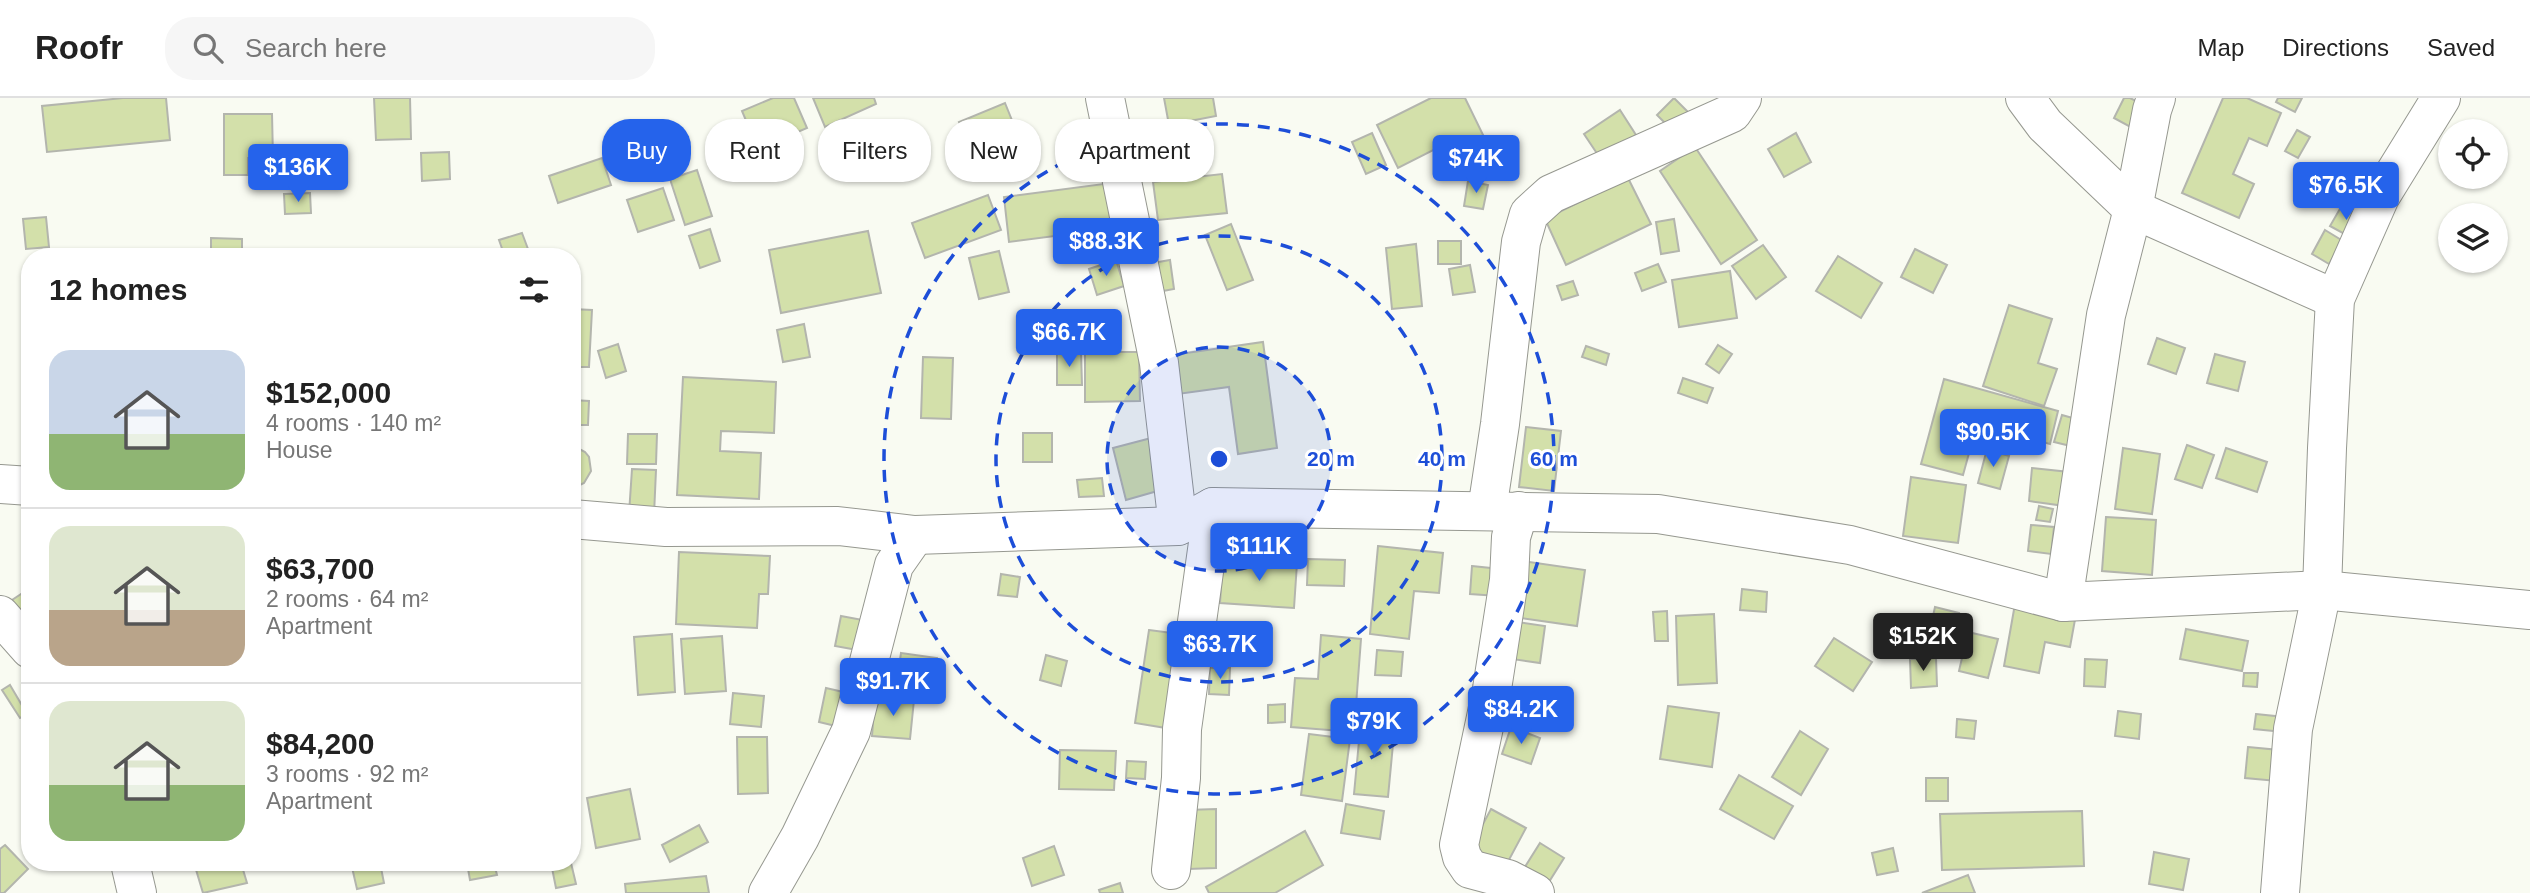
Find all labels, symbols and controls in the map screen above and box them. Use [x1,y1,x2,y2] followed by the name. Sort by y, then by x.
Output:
[165,17,655,80] search box
[35,29,123,66] text: Roofr
[189,29,227,67] icon: search
[245,33,387,63] text: Search here
[2198,34,2244,61] text: Map
[2282,34,2389,61] text: Directions
[2427,34,2495,61] text: Saved
[602,119,691,182] chip: Buy
[705,119,804,182] chip: Rent
[818,119,931,182] chip: Filters
[945,119,1041,182] chip: New
[1055,119,1214,182] chip: Apartment
[2438,119,2508,273] map controls
[2438,119,2508,189] button: locate
[1435,136,1517,195] pin: $74K
[249,144,347,204] pin: $136K
[1449,145,1503,171] text: $74K
[264,154,332,180] text: $136K
[2289,162,2403,222] pin: $76.5K
[2309,172,2383,198] text: $76.5K
[2438,203,2508,273] button: layers
[1049,218,1163,278] pin: $88.3K
[1069,228,1143,254] text: $88.3K
[515,271,553,309] icon: filters
[49,273,187,306] text: 12 homes
[1012,310,1126,369] pin: $66.7K
[1032,319,1106,345] text: $66.7K
[266,376,391,409] text: $152,000
[105,378,189,462] icon: home
[266,410,441,436] text: 4 rooms · 140 m²
[1936,410,2050,469] pin: $90.5K
[1956,419,2030,445] text: $90.5K
[266,437,332,463] text: House
[1207,447,1231,471] centre of rings
[1307,447,1355,470] text: 20 m
[1418,447,1466,470] text: 40 m
[1530,447,1578,470] text: 60 m
[1210,524,1308,583] pin: $111K
[1226,533,1292,559] text: $111K
[266,552,374,585] text: $63,700
[105,554,189,638] icon: home
[266,586,428,612] text: 2 rooms · 64 m²
[266,613,372,639] text: Apartment
[1874,614,1972,673] pin: $152K
[1163,622,1277,681] pin: $63.7K
[1889,623,1957,649] text: $152K
[1183,631,1257,657] text: $63.7K
[836,658,950,718] pin: $91.7K
[856,668,930,694] text: $91.7K
[1464,686,1578,746] pin: $84.2K
[1484,696,1558,722] text: $84.2K
[1333,698,1415,758] pin: $79K
[1347,708,1401,734] text: $79K
[266,727,374,760] text: $84,200
[105,729,189,813] icon: home
[266,761,428,787] text: 3 rooms · 92 m²
[266,788,372,814] text: Apartment

